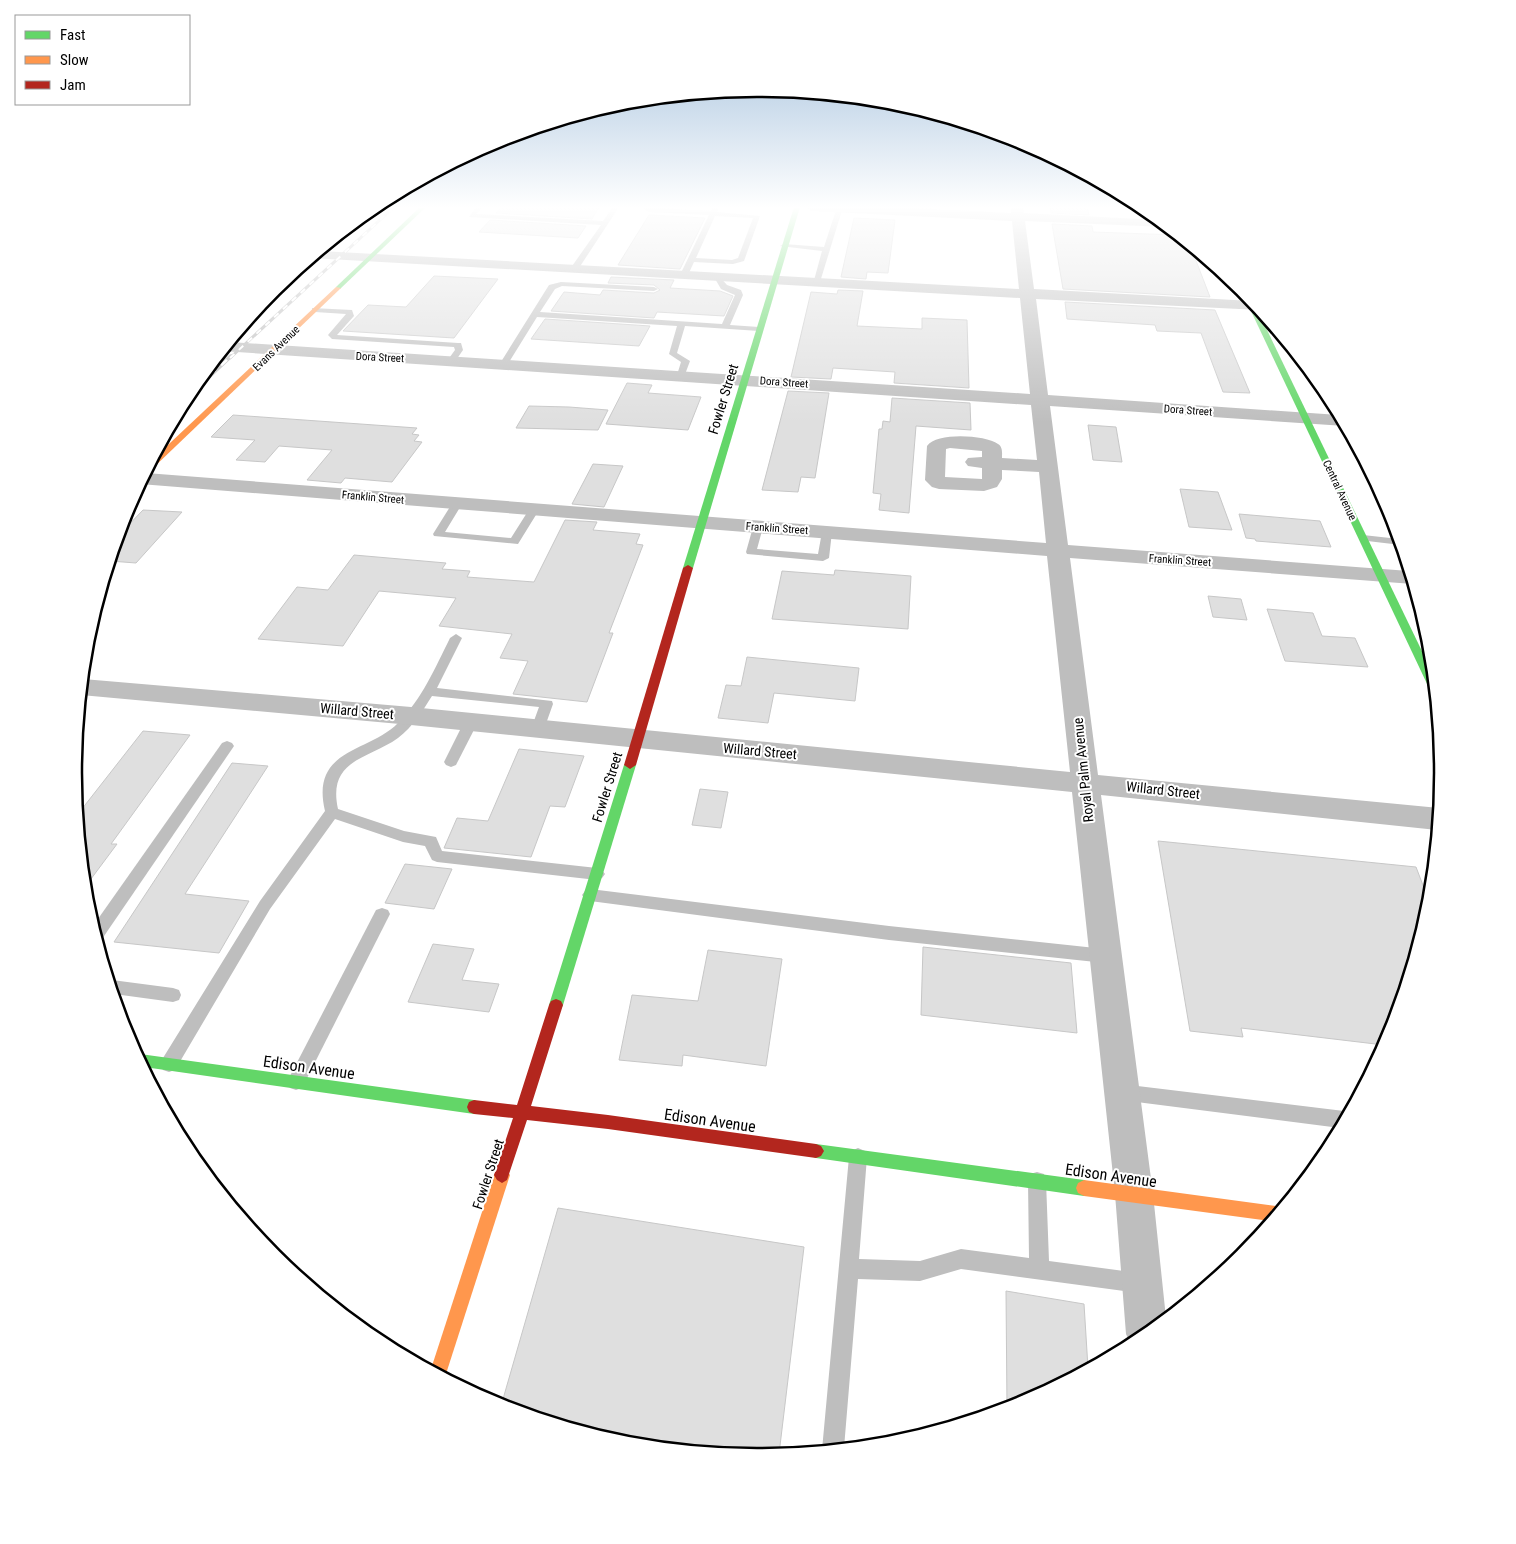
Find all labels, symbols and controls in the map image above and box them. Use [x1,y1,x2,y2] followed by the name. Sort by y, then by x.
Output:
[15,15,190,105] legend
[60,26,85,44] text: Fast
[60,51,89,69] text: Slow
[60,76,86,94] text: Jam
[250,323,302,374] street label: Evans Avenue
[355,350,405,365] street label: Dora Street
[705,362,741,436] street label: Fowler Street
[759,374,809,391] street label: Dora Street
[1163,402,1213,419] street label: Dora Street
[1320,458,1359,522] street label: Central Avenue
[341,488,405,507] street label: Franklin Street
[745,520,809,537] street label: Franklin Street
[1148,552,1212,569] street label: Franklin Street
[319,700,395,722] street label: Willard Street
[1070,717,1096,823] street label: Royal Palm Avenue
[722,740,798,762] street label: Willard Street
[589,750,625,824] street label: Fowler Street
[1125,778,1201,802] street label: Willard Street
[262,1052,356,1083] street label: Edison Avenue
[663,1105,757,1136] street label: Edison Avenue
[469,1137,507,1211] street label: Fowler Street
[1064,1160,1158,1191] street label: Edison Avenue

